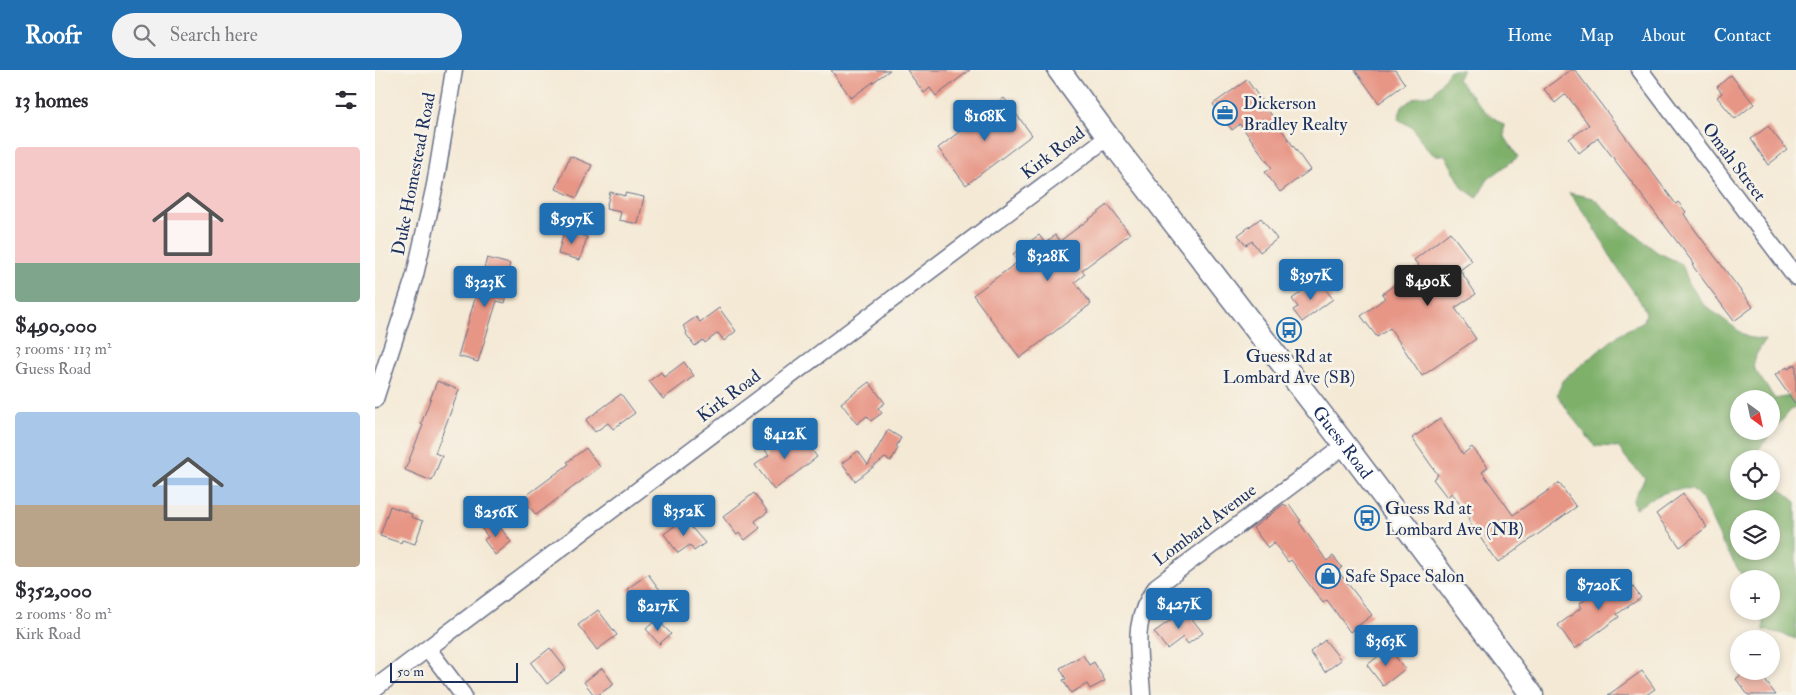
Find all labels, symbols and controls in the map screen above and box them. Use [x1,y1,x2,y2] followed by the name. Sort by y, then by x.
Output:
[112,13,462,58] search box
[25,20,82,51] text: Roofr
[130,21,158,49] icon: search
[170,23,258,47] text: Search here
[1507,24,1552,47] text: Home
[1580,24,1614,47] text: Map
[1642,24,1686,47] text: About
[1714,24,1771,47] text: Contact
[332,86,360,114] icon: filters
[15,87,88,114] text: 13 homes
[387,90,441,257] street label: Duke Homestead Road
[1243,92,1348,136] place label: Dickerson Bradley Realty
[950,100,1020,142] pin: $168K
[1212,100,1238,126] office icon: Dickerson Bradley Realty
[964,106,1006,126] text: $168K
[1697,118,1771,206] street label: Omah Street
[1017,121,1090,184] street label: Kirk Road
[143,179,233,269] icon: home
[537,202,607,245] pin: $597K
[551,209,593,229] text: $597K
[1013,240,1083,282] pin: $328K
[1027,246,1069,266] text: $328K
[1276,258,1346,301] pin: $397K
[1393,264,1463,307] pin: $490K
[1290,265,1332,285] text: $397K
[450,266,520,308] pin: $323K
[1405,271,1451,291] text: $490K
[465,272,505,292] text: $323K
[15,312,97,339] text: $490,000
[1276,317,1302,343] bus stop icon: Guess Rd at Lombard Ave (SB)
[15,339,111,359] text: 3 rooms · 113 m²
[1223,345,1355,389] place label: Guess Rd at Lombard Ave (SB)
[15,359,91,379] text: Guess Road
[693,364,766,427] street label: Kirk Road
[1730,390,1780,440] north arrow
[1730,390,1780,680] map controls
[1308,401,1378,483] street label: Guess Road
[750,418,820,460] pin: $412K
[764,424,806,444] text: $412K
[143,444,233,534] icon: home
[1730,450,1780,500] button: locate
[1149,478,1262,571] street label: Lombard Avenue
[649,494,719,537] pin: $352K
[461,496,531,538] pin: $256K
[1385,497,1524,541] place label: Guess Rd at Lombard Ave (NB)
[663,501,705,521] text: $352K
[474,502,518,522] text: $256K
[1354,505,1380,531] bus stop icon: Guess Rd at Lombard Ave (NB)
[1730,510,1780,560] button: layers
[1315,563,1341,589] shop icon: Safe Space Salon
[1345,565,1464,588] place label: Safe Space Salon
[1564,568,1634,611] pin: $720K
[1730,570,1780,620] button: +
[1577,575,1621,595] text: $720K
[15,577,92,604] text: $352,000
[1144,588,1214,630] pin: $427K
[623,590,693,632] pin: $217K
[1157,594,1201,614] text: $427K
[637,596,679,616] text: $217K
[15,604,112,624] text: 2 rooms · 80 m²
[15,624,81,644] text: Kirk Road
[1351,624,1421,667] pin: $363K
[1730,630,1780,680] button: −
[1366,631,1406,651] text: $363K
[390,660,517,683] scale bar
[397,663,424,680] text: 50 m

